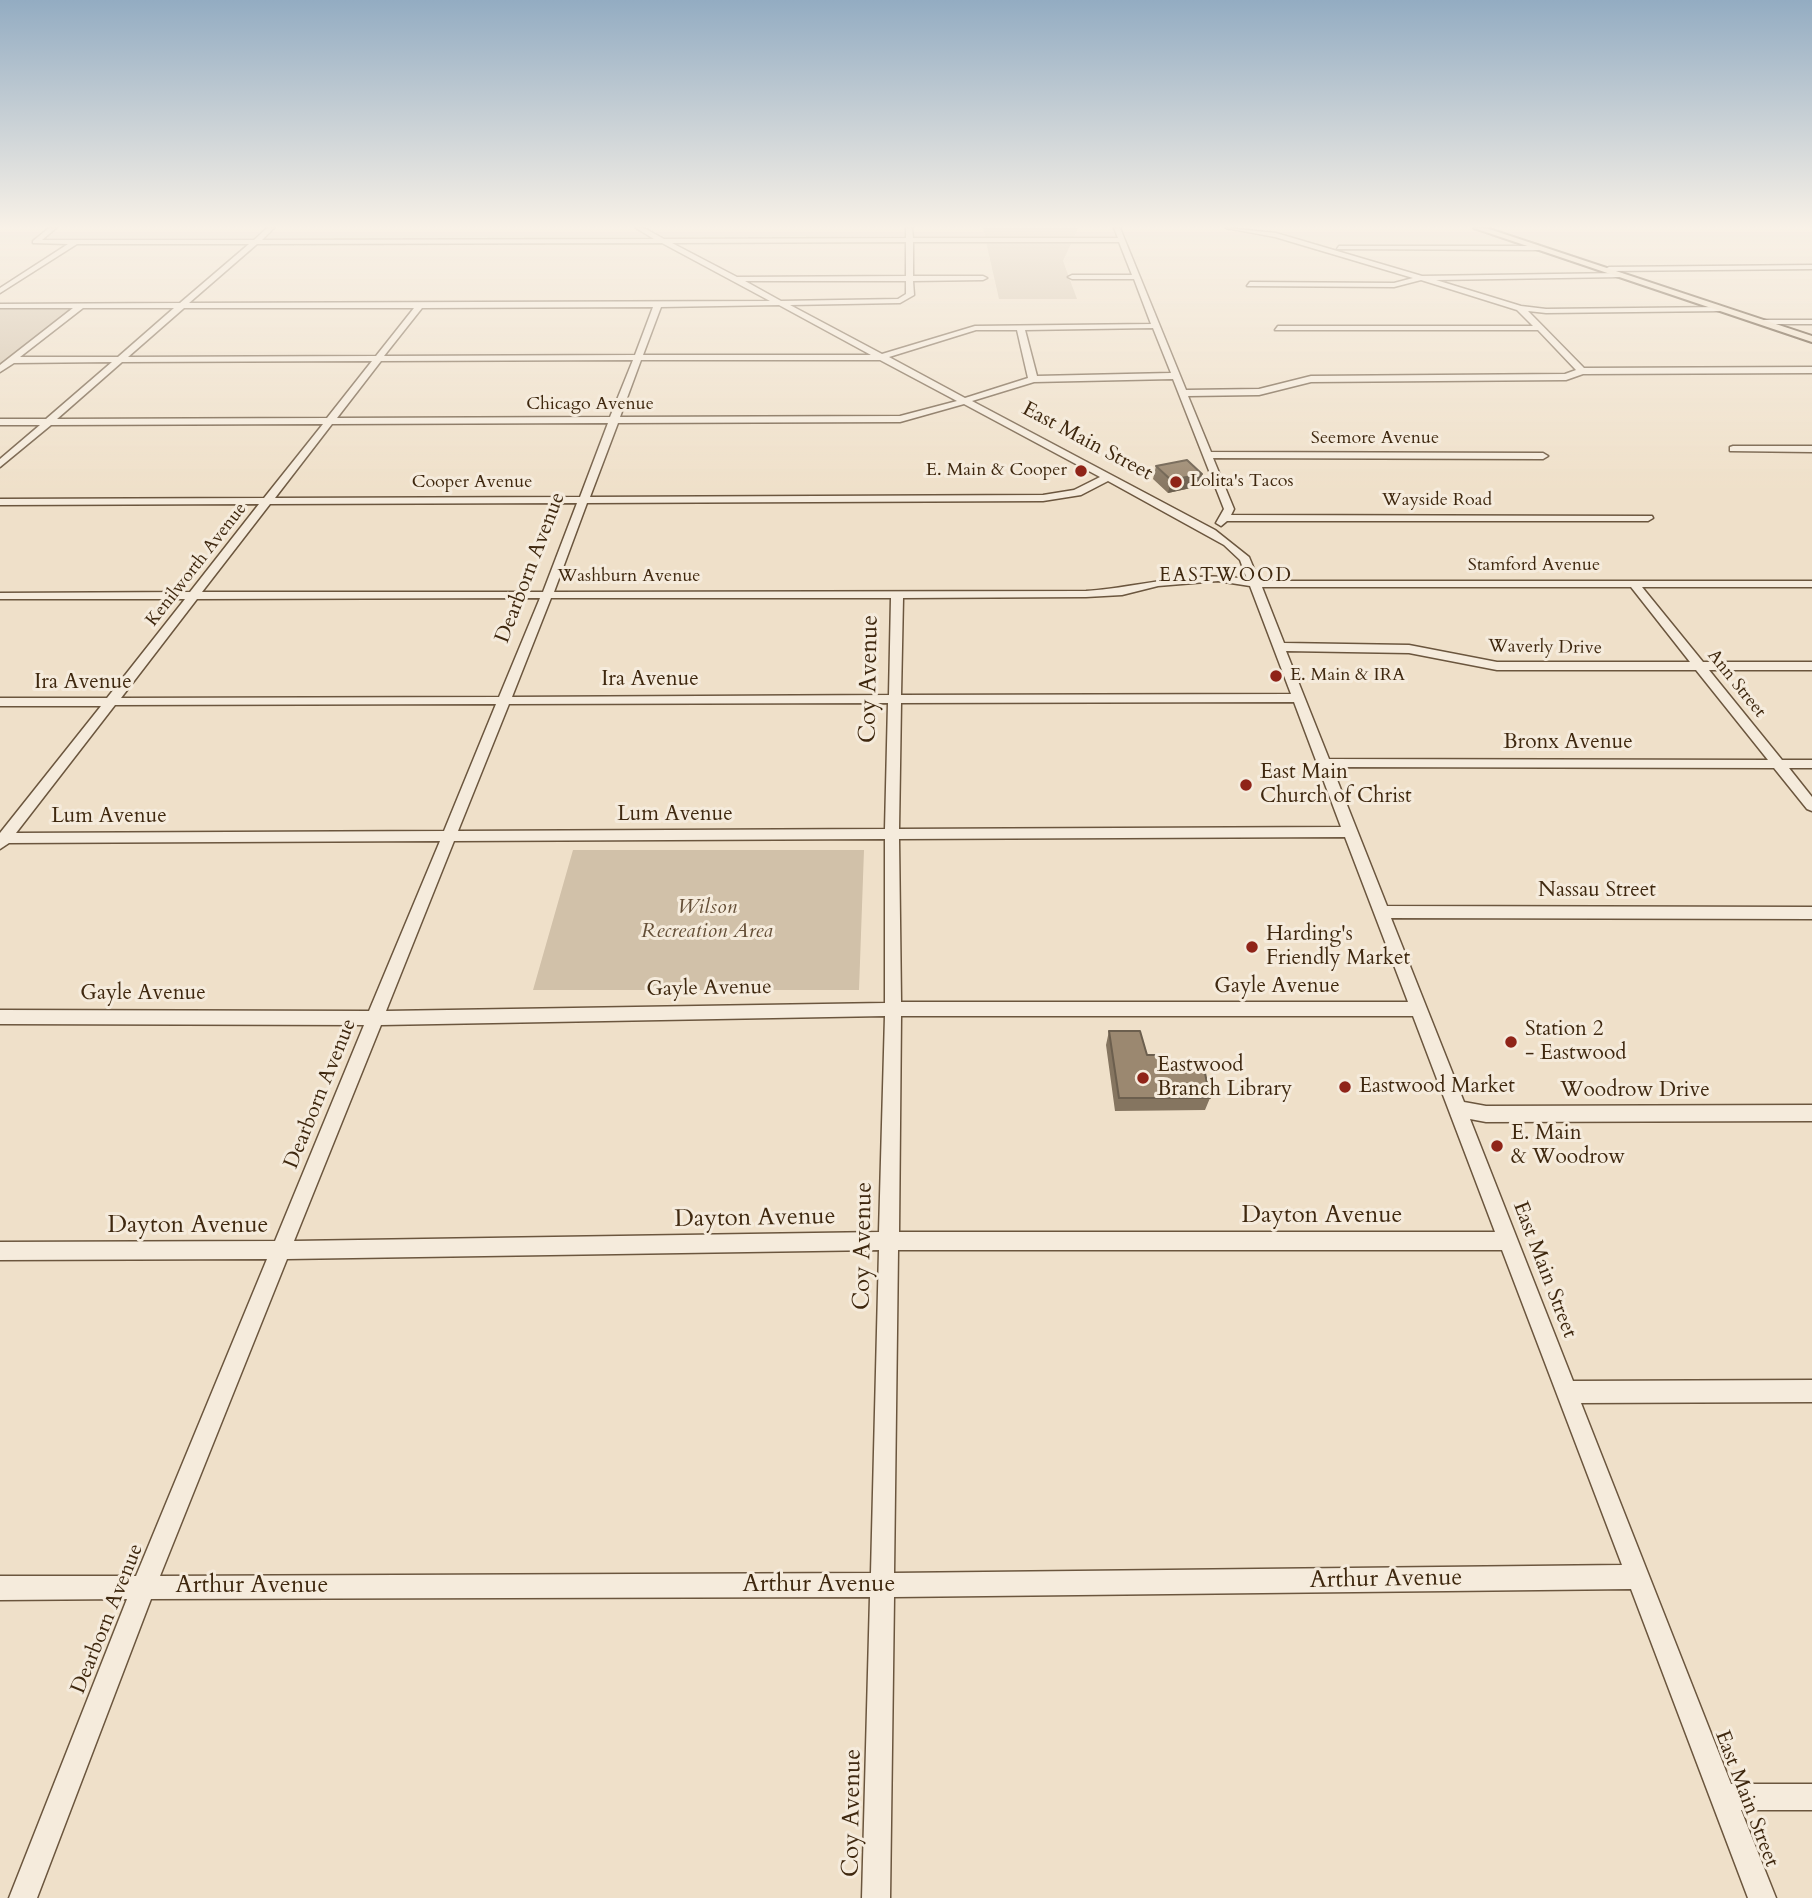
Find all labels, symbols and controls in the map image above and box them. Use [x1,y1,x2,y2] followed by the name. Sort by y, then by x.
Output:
[526,394,654,416] street label: Chicago Avenue
[1017,397,1157,487] street label: East Main Street
[1311,428,1439,450] street label: Seemore Avenue
[926,460,1067,482] place label: E. Main & Cooper
[1073,463,1089,479] marker: E. Main & Cooper
[1190,471,1294,493] place label: Lolita's Tacos
[412,472,532,494] street label: Cooper Avenue
[1168,474,1184,490] marker: Lolita's Tacos
[491,489,571,647] street label: Dearborn Avenue
[1382,490,1492,512] street label: Wayside Road
[142,499,252,631] street label: Kenilworth Avenue
[1468,555,1600,577] street label: Stamford Avenue
[557,566,701,588] street label: Washburn Avenue
[1160,566,1292,588] district label: EASTWOOD
[854,615,886,743] street label: Coy Avenue
[1488,636,1602,660] street label: Waverly Drive
[1702,646,1770,722] street label: Ann Street
[1290,665,1405,687] place label: E. Main & IRA
[601,667,699,693] street label: Ira Avenue
[1268,668,1284,684] marker: E. Main & IRA
[34,670,132,696] street label: Ira Avenue
[1503,730,1633,756] street label: Bronx Avenue
[1260,760,1412,810] place label: East Main Church of Christ
[1238,777,1254,793] marker: East Main Church of Christ
[617,802,733,828] street label: Lum Avenue
[51,804,167,830] street label: Lum Avenue
[1538,878,1656,904] street label: Nassau Street
[641,895,773,945] park label: Wilson Recreation Area
[1266,922,1410,972] place label: Harding's Friendly Market
[1244,939,1260,955] marker: Harding's Friendly Market
[1214,974,1340,1000] street label: Gayle Avenue
[646,975,772,1003] street label: Gayle Avenue
[80,981,206,1007] street label: Gayle Avenue
[279,1015,363,1173] street label: Dearborn Avenue
[1525,1017,1626,1067] place label: Station 2 - Eastwood
[1503,1034,1519,1050] marker: Station 2 - Eastwood
[1157,1053,1292,1103] place label: Eastwood Branch Library
[1135,1070,1151,1086] marker: Eastwood Branch Library
[1359,1074,1515,1100] place label: Eastwood Market
[1560,1078,1710,1104] street label: Woodrow Drive
[1337,1079,1353,1095] marker: Eastwood Market
[1511,1121,1625,1171] place label: E. Main & Woodrow
[1489,1138,1505,1154] marker: E. Main & Woodrow
[848,1182,880,1310] street label: Coy Avenue
[1506,1198,1582,1342] street label: East Main Street
[1241,1202,1403,1230] street label: Dayton Avenue
[674,1203,836,1235] street label: Dayton Avenue
[107,1212,269,1240] street label: Dayton Avenue
[66,1540,150,1698] street label: Dearborn Avenue
[1309,1564,1463,1596] street label: Arthur Avenue
[743,1571,895,1599] street label: Arthur Avenue
[176,1572,328,1600] street label: Arthur Avenue
[1708,1727,1784,1871] street label: East Main Street
[837,1749,869,1877] street label: Coy Avenue

